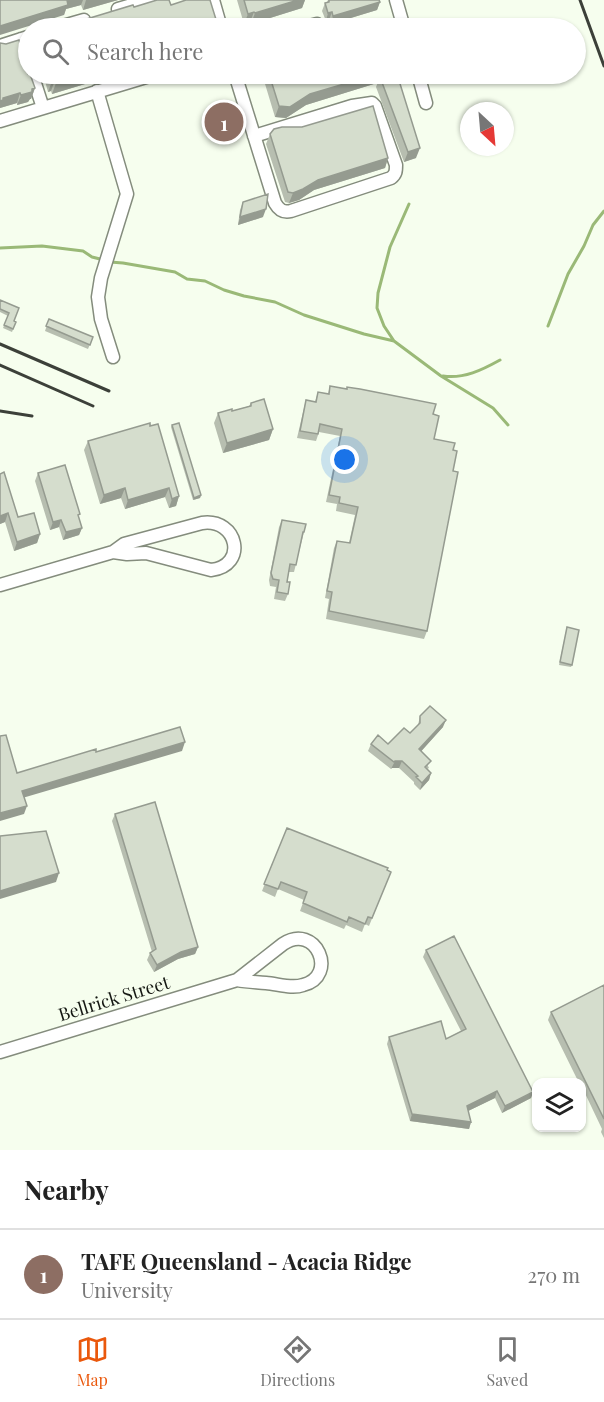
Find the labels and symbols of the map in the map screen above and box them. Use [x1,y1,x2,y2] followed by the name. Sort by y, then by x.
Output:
[204,100,244,144] pin: 1
[460,102,514,156] north arrow
[330,445,359,474] your location
[55,970,173,1026] street label: Bellrick Street

